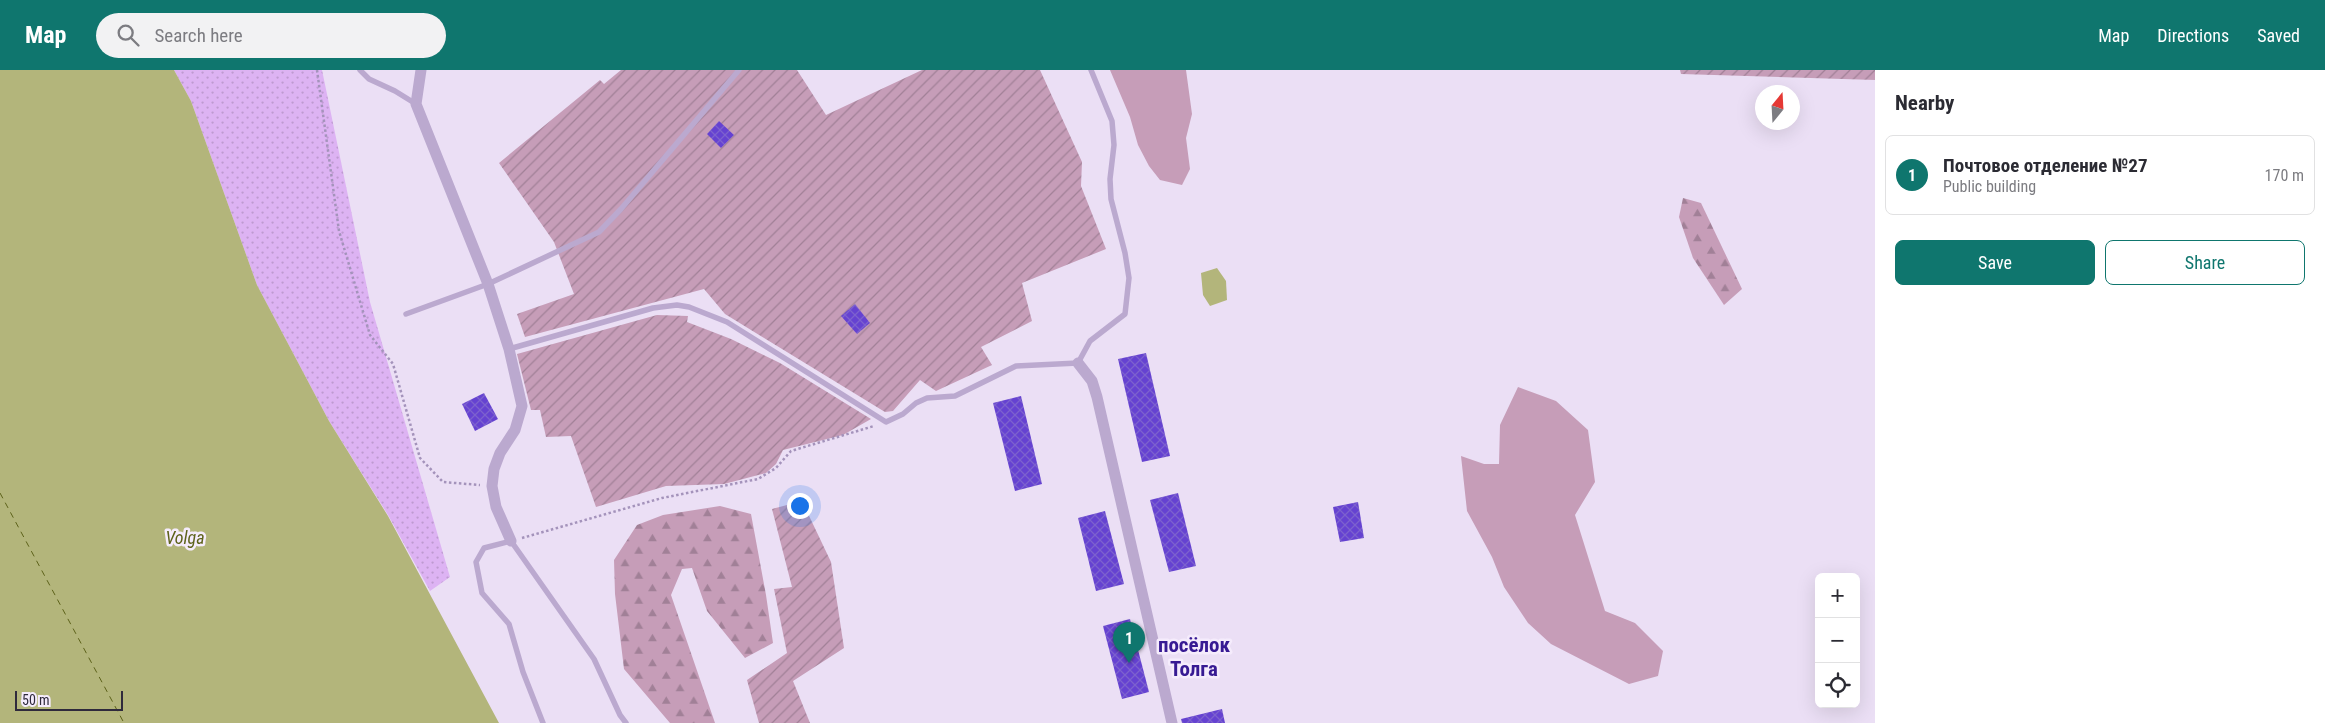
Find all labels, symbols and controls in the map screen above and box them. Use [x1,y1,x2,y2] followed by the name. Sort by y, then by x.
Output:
[96,13,446,58] search box
[25,21,66,49] text: Map
[114,21,142,49] icon: search
[154,24,243,47] text: Search here
[2098,25,2129,46] text: Map
[2157,25,2229,46] text: Directions
[2257,25,2300,46] text: Saved
[1755,85,1800,130] north arrow
[1895,91,1954,115] text: Nearby
[1943,154,2148,177] text: Почтовое отделение №27
[1908,166,1916,185] text: 1
[2265,166,2304,185] text: 170 m
[1943,177,2036,196] text: Public building
[1895,240,2095,285] button: Save
[2105,240,2305,285] button: Share
[787,493,813,519] your location
[165,527,205,548] water label: Volga
[1815,573,1860,708] map controls
[1815,573,1860,618] button: +
[1815,618,1860,663] button: −
[1113,622,1145,663] pin: 1
[1158,633,1231,681] district label: посёлок Толга
[1815,663,1860,708] button: locate
[15,688,122,711] scale bar
[22,692,50,708] text: 50 m

